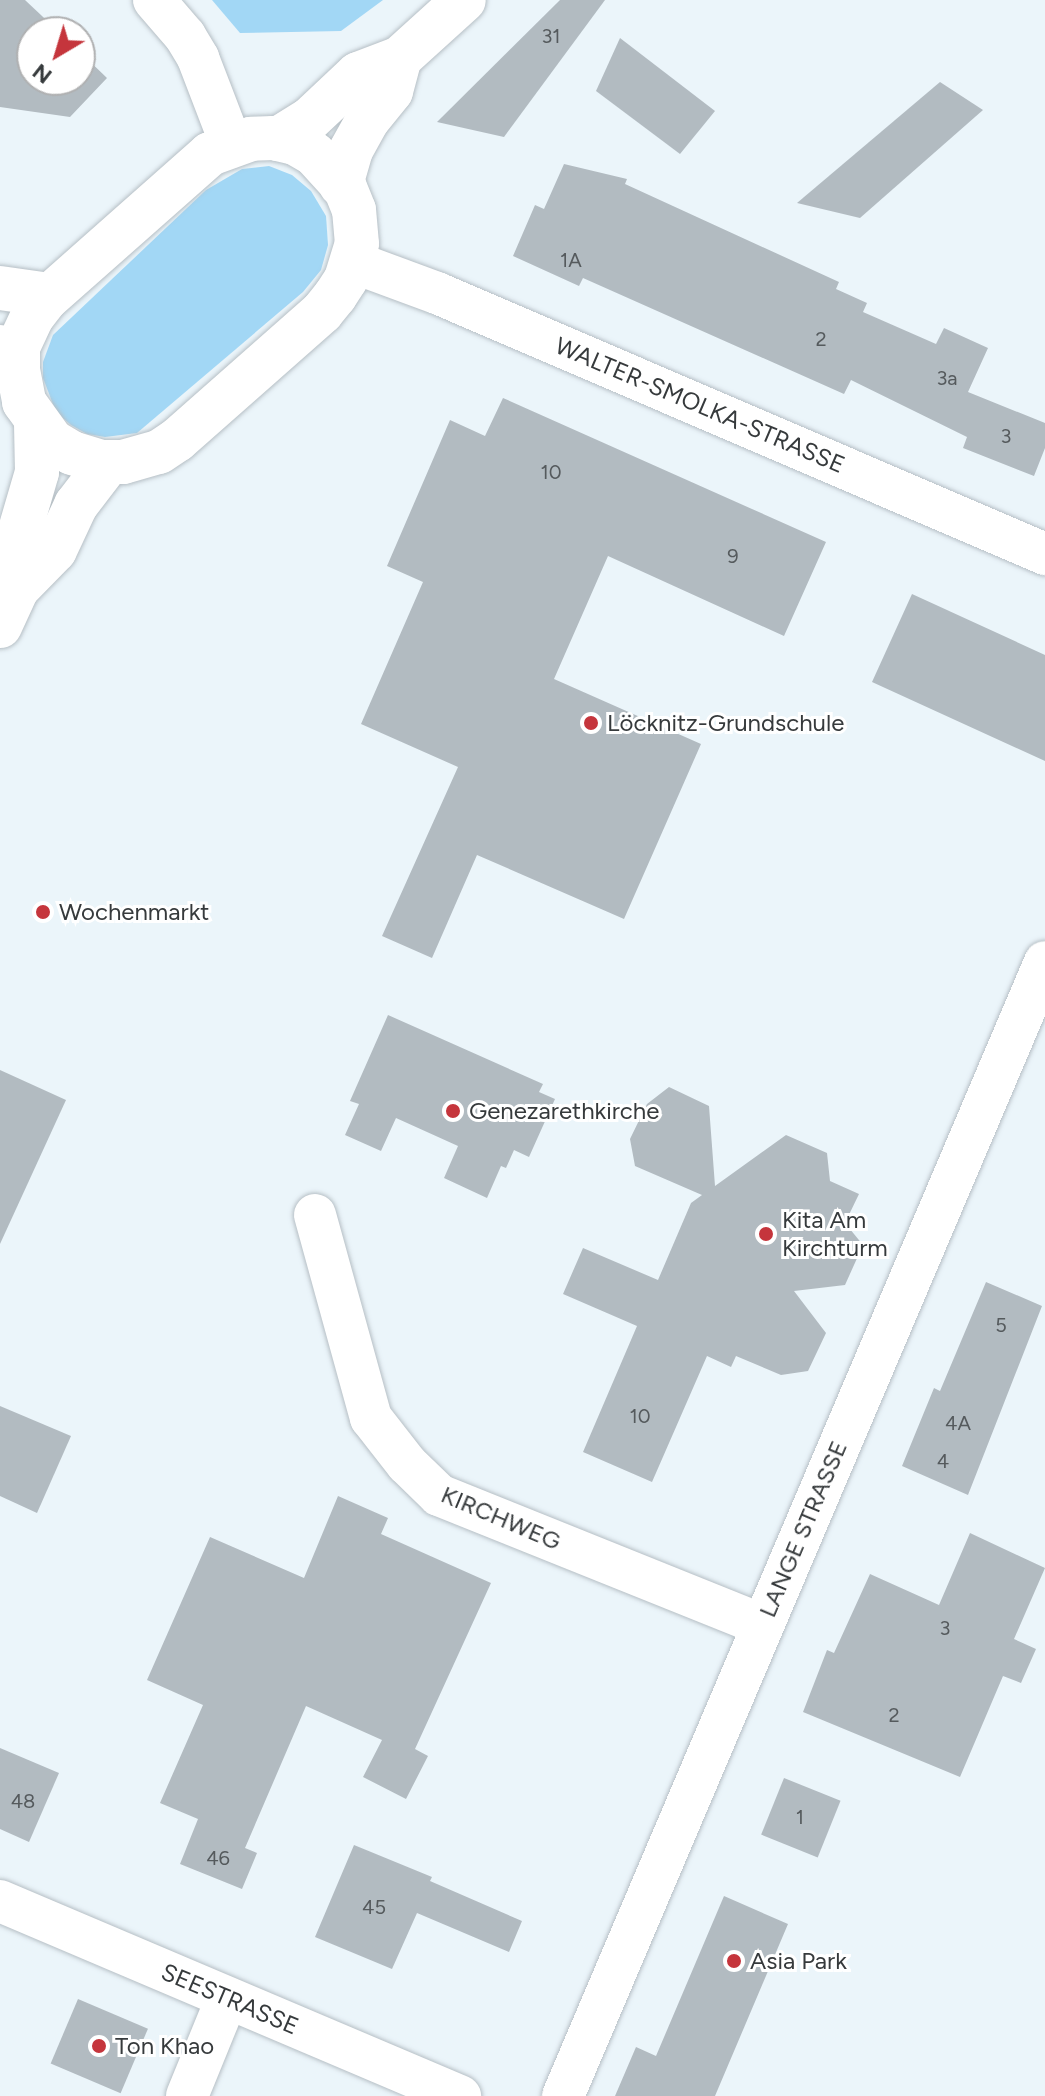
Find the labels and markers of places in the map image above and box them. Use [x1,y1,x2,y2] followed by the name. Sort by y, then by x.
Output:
[607,709,844,737] place label: Löcknitz-Grundschule
[582,714,600,732] marker: Löcknitz-Grundschule
[59,898,209,926] place label: Wochenmarkt
[34,903,52,921] marker: Wochenmarkt
[469,1097,659,1125] place label: Genezarethkirche
[444,1102,462,1120] marker: Genezarethkirche
[782,1206,888,1262] place label: Kita Am Kirchturm
[757,1225,775,1243] marker: Kita Am Kirchturm
[750,1947,847,1975] place label: Asia Park
[725,1952,743,1970] marker: Asia Park
[115,2032,214,2060] place label: Ton Khao
[90,2037,108,2055] marker: Ton Khao

